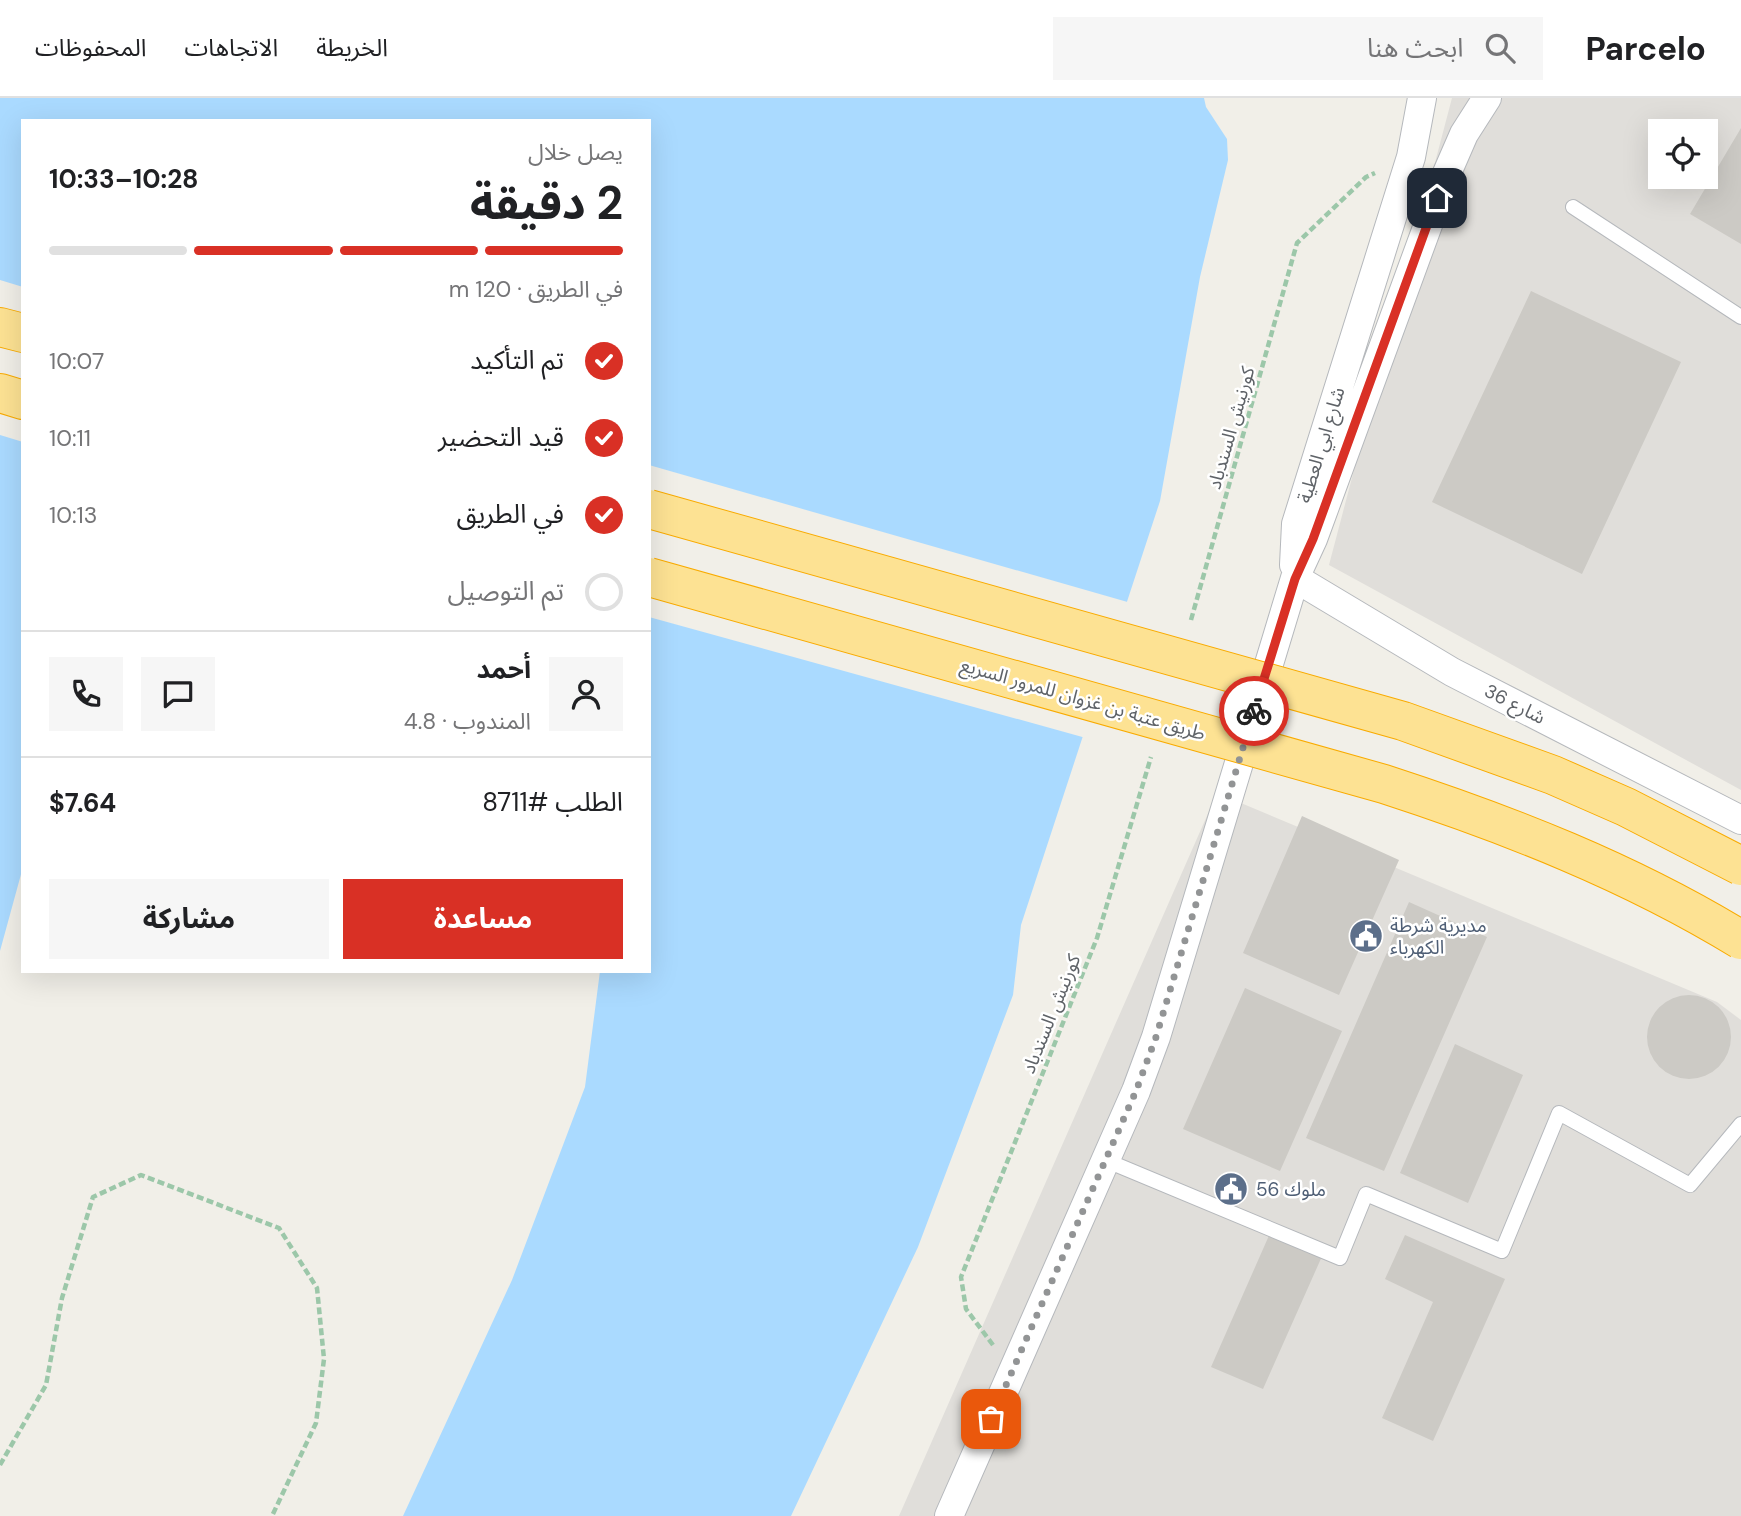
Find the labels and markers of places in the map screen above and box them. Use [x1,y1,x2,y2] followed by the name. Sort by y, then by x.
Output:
[1407,168,1467,228] pin
[1390,913,1487,960] place label: مديرية شرطة الكهرباء
[1347,917,1385,955] public building icon: مديرية شرطة الكهرباء
[1212,1170,1250,1208] public building icon: ملوك 56
[1256,1177,1326,1202] place label: ملوك 56
[961,1389,1021,1449] pin

